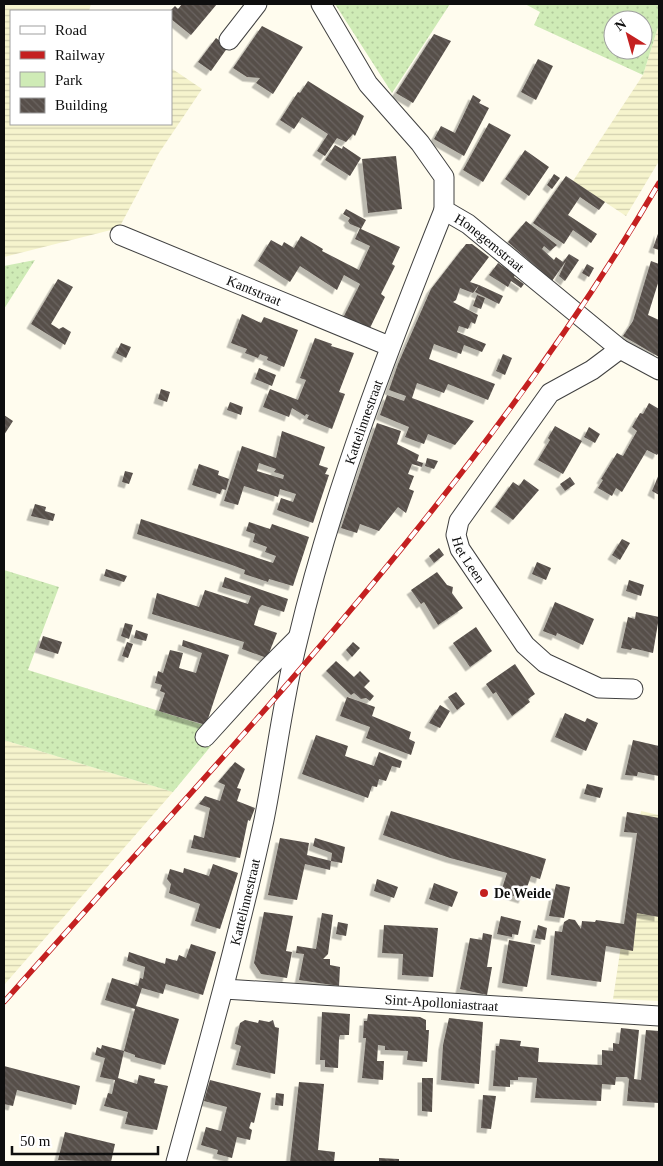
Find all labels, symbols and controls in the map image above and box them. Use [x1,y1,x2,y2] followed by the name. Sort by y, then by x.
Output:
[10,10,172,125] legend
[603,10,653,60] north arrow
[612,16,629,34] text: N
[55,22,87,38] text: Road
[55,47,105,63] text: Railway
[55,72,83,88] text: Park
[55,97,108,113] text: Building
[452,210,527,275] street label: Honegemstraat
[225,272,284,308] street label: Kantstraat
[342,378,385,466] street label: Kattelinnestraat
[449,535,488,586] street label: Het Leen
[227,857,263,947] street label: Kattelinnestraat
[494,886,551,901] place label: De Weide
[478,887,490,899] marker: De Weide
[384,992,499,1014] street label: Sint-Apolloniastraat
[12,1124,159,1156] scale bar
[20,1133,51,1149] text: 50 m

